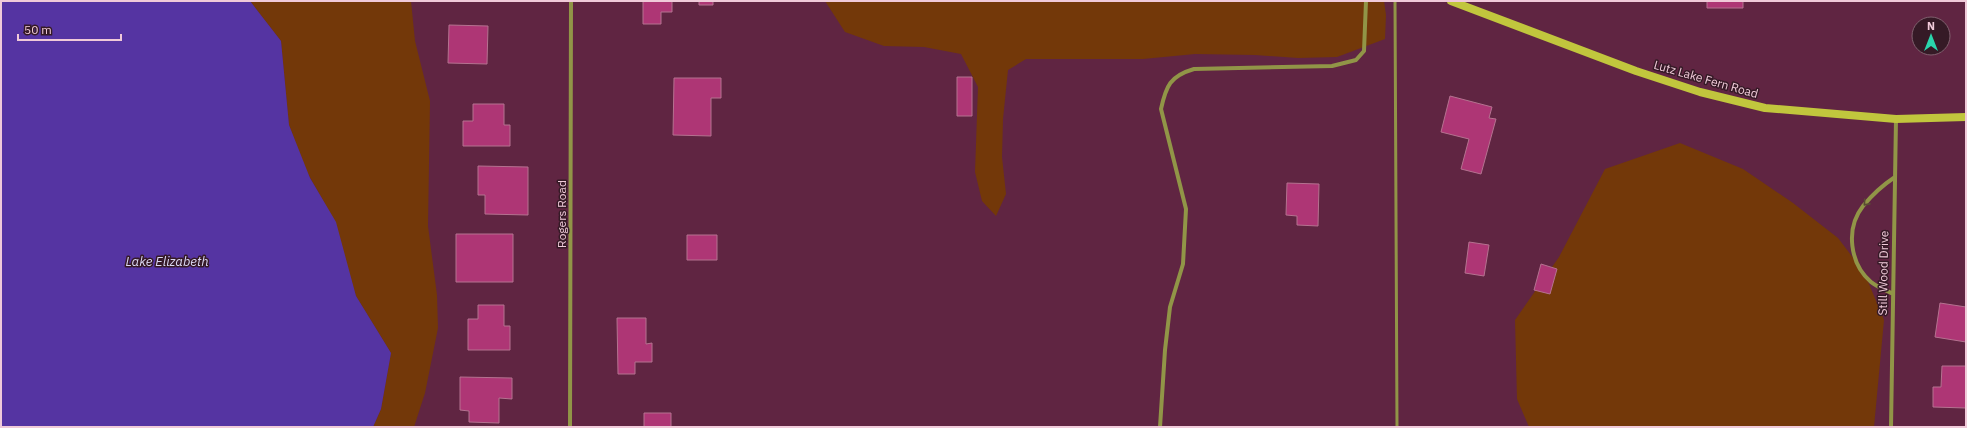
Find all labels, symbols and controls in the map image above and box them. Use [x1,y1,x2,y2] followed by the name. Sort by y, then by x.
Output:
[18,16,121,42] scale bar
[1911,16,1951,56] north arrow
[1927,19,1935,33] text: N
[24,22,52,37] text: 50 m
[1652,57,1760,101] street label: Lutz Lake Fern Road
[554,180,569,248] street label: Rogers Road
[1863,198,1871,206] one-way arrow
[1875,230,1891,316] street label: Still Wood Drive
[125,253,209,270] water label: Lake Elizabeth

